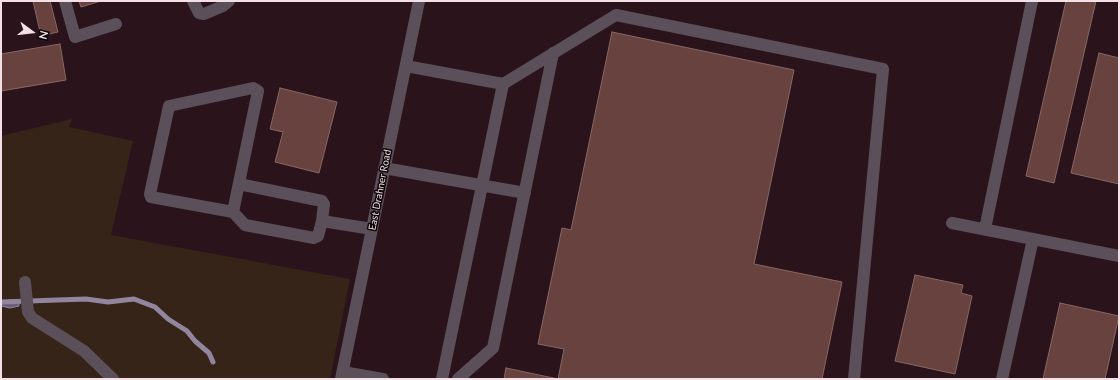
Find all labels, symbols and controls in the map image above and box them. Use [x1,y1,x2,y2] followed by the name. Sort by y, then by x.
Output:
[12,12,52,52] north arrow
[37,29,51,41] text: N
[366,149,394,231] street label: East Drahner Road

